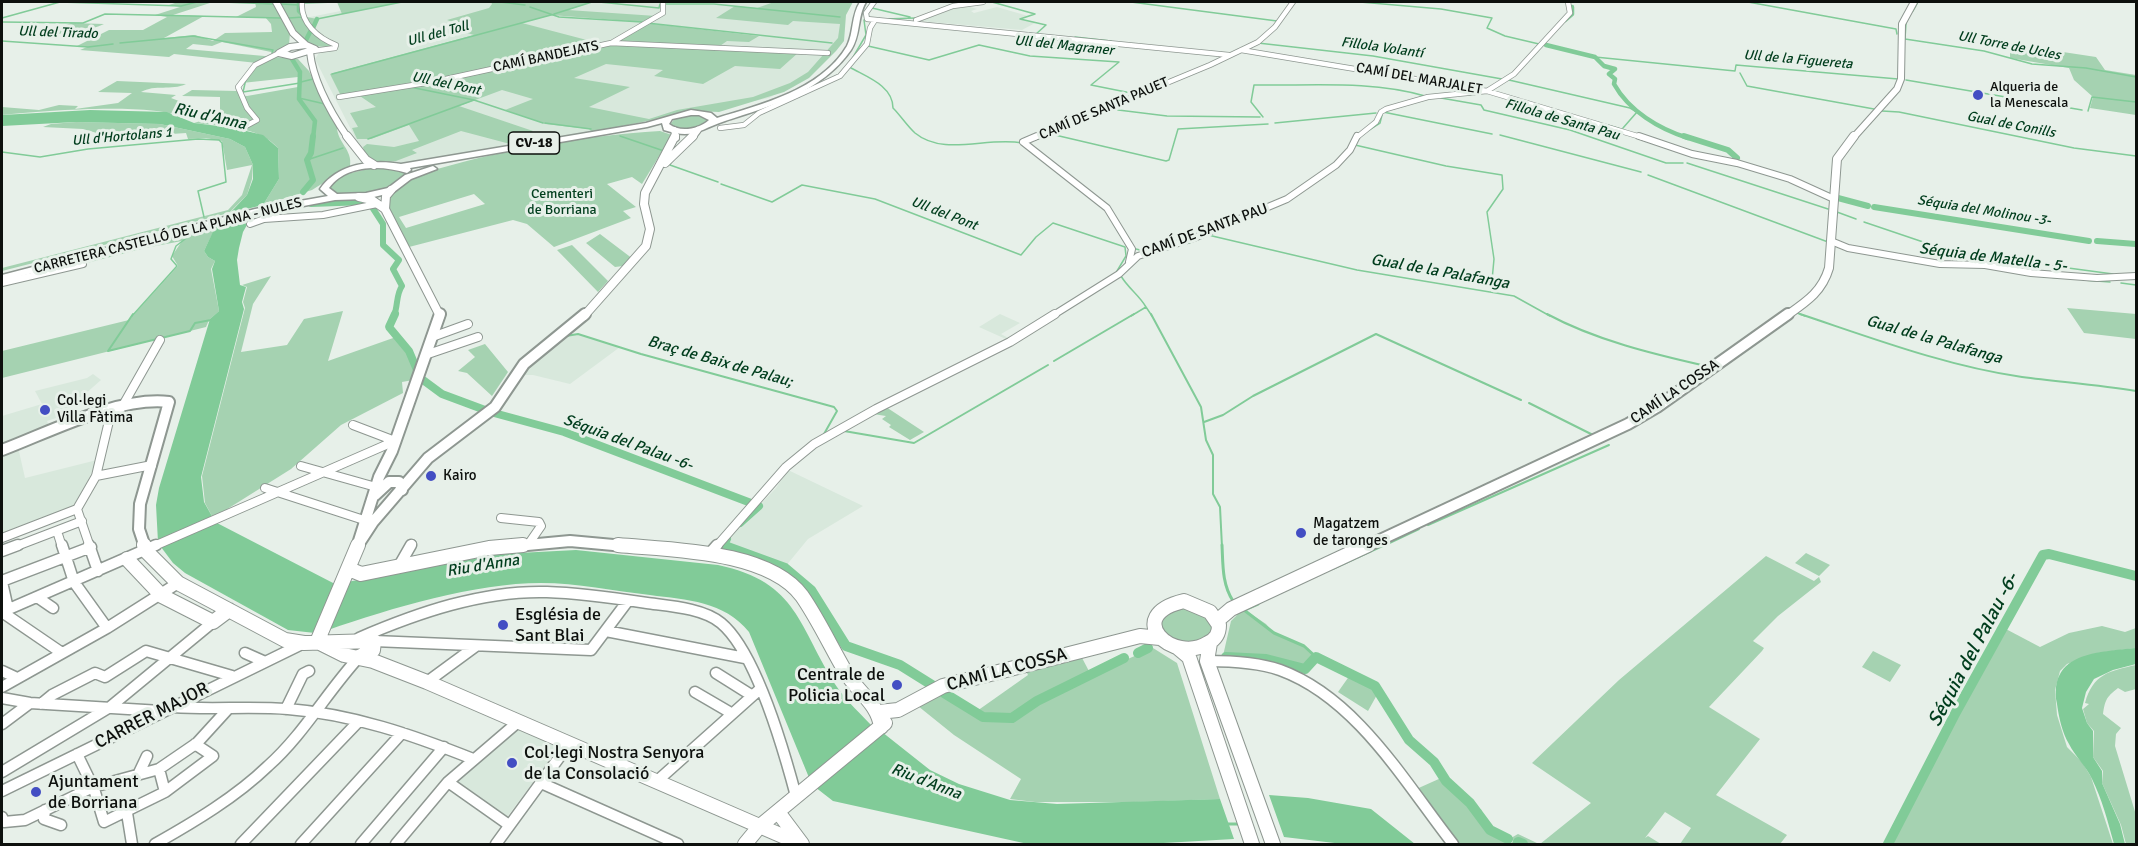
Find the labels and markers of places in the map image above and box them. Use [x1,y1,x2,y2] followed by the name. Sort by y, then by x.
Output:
[1990,79,2068,112] place label: Alqueria de la Menescala
[1971,88,1985,102] marker: Alqueria de la Menescala
[57,392,133,427] place label: Col·legi Villa Fàtima
[38,403,52,417] marker: Col·legi Villa Fàtima
[443,467,477,485] place label: Kairo
[424,469,438,483] marker: Kairo
[1313,515,1388,550] place label: Magatzem de taronges
[1294,526,1308,540] marker: Magatzem de taronges
[515,604,601,646] place label: Església de Sant Blai
[496,618,510,632] marker: Església de Sant Blai
[788,664,885,706] place label: Centrale de Policia Local
[890,678,904,692] marker: Centrale de Policia Local
[524,742,704,784] place label: Col·legi Nostra Senyora de la Consolació
[505,756,519,770] marker: Col·legi Nostra Senyora de la Consolació
[48,771,139,814] place label: Ajuntament de Borriana
[29,785,43,799] marker: Ajuntament de Borriana

